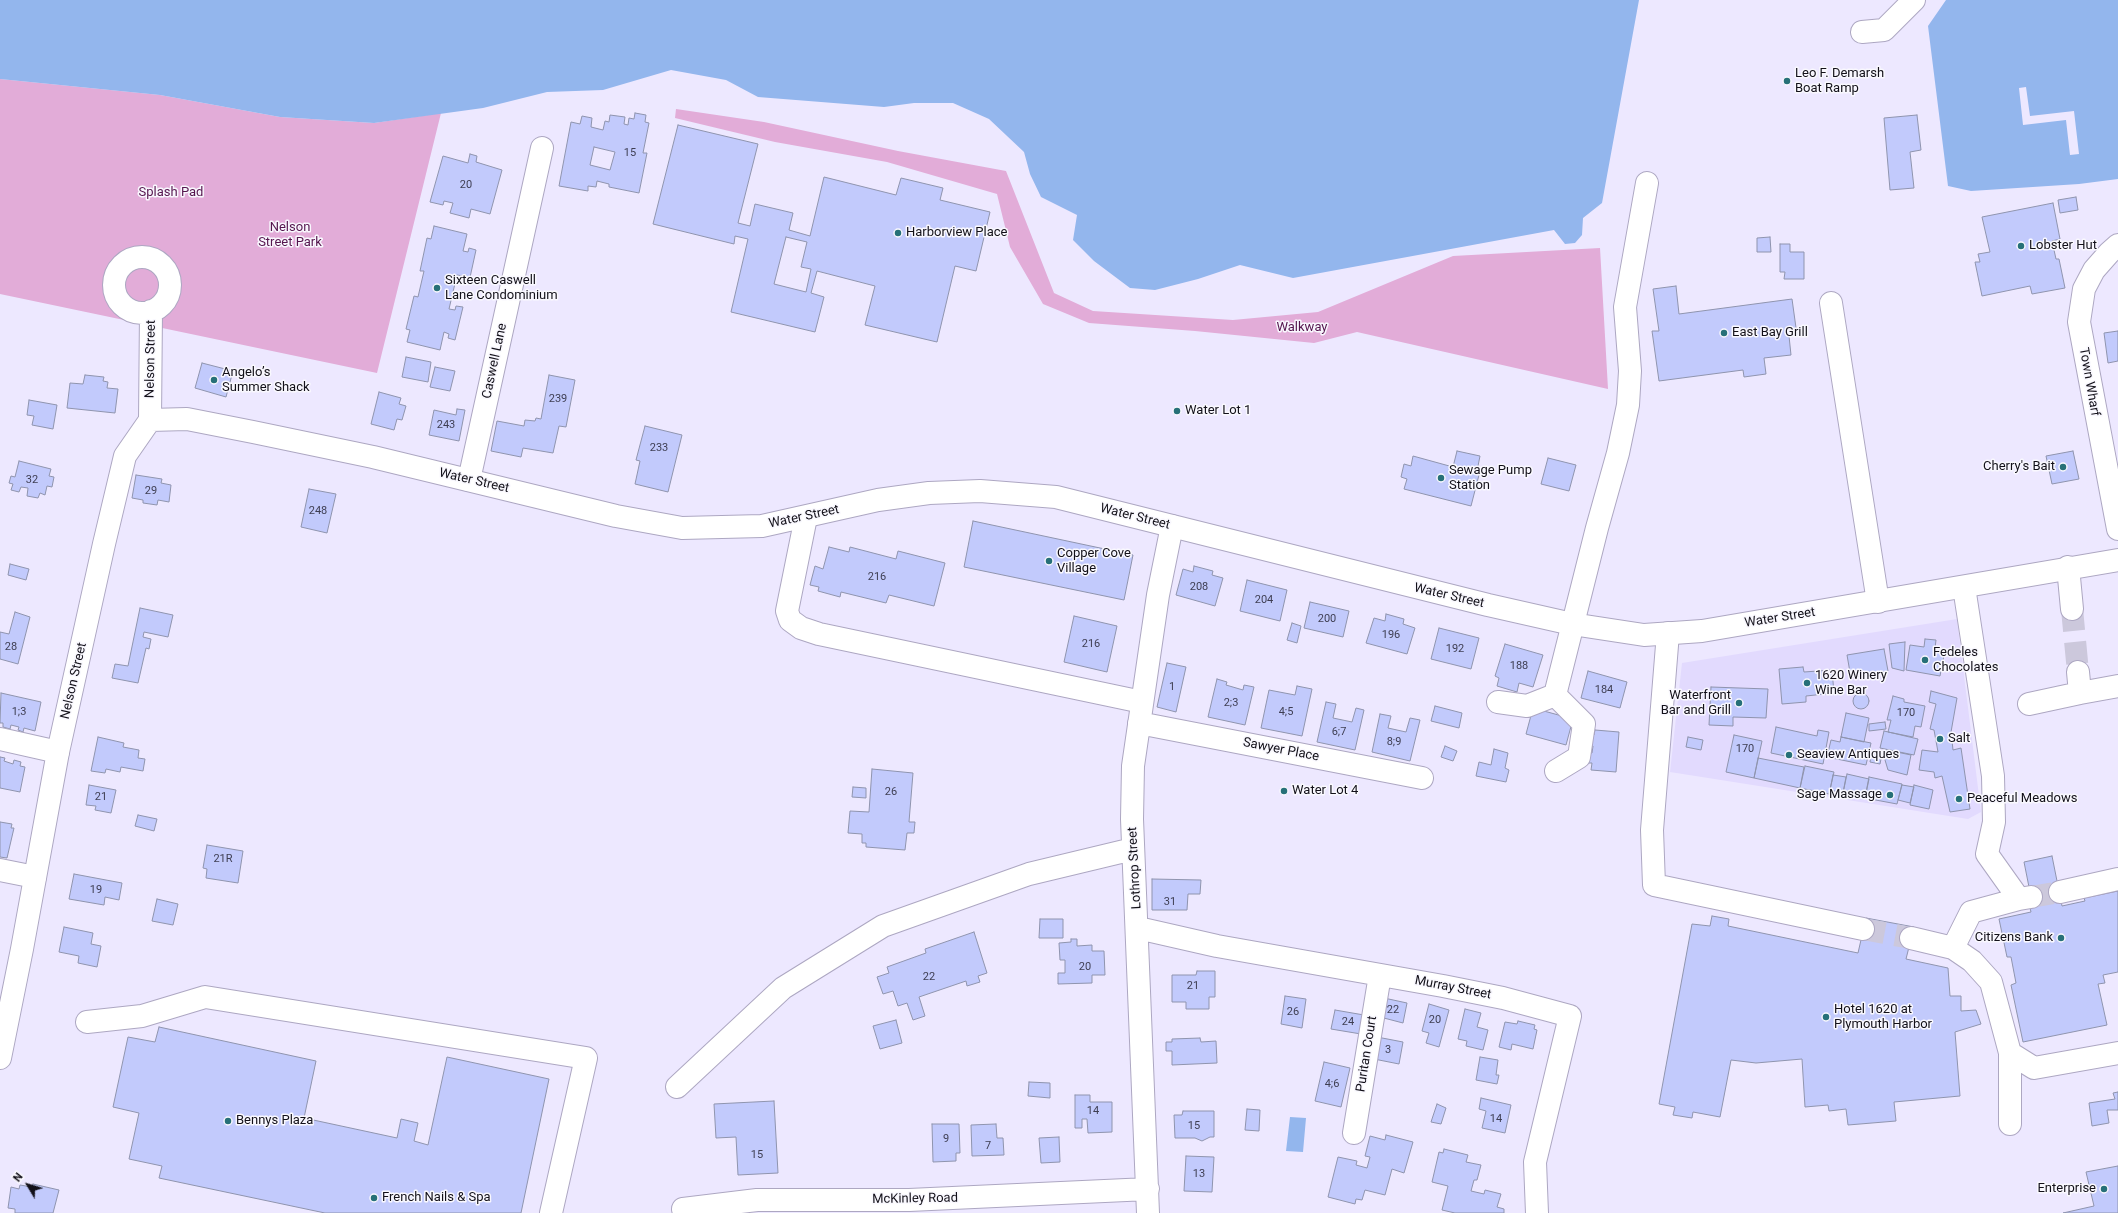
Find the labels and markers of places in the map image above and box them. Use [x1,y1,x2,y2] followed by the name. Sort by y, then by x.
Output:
[1795,66,1884,97] place label: Leo F. Demarsh Boat Ramp
[1782,76,1792,86] marker: Leo F. Demarsh Boat Ramp
[906,225,1007,241] place label: Harborview Place
[893,228,903,238] marker: Harborview Place
[2029,238,2097,254] place label: Lobster Hut
[2016,241,2026,251] marker: Lobster Hut
[445,273,558,304] place label: Sixteen Caswell Lane Condominium
[432,283,442,293] marker: Sixteen Caswell Lane Condominium
[1732,325,1808,341] place label: East Bay Grill
[1719,328,1729,338] marker: East Bay Grill
[222,365,310,396] place label: Angelo’s Summer Shack
[209,375,219,385] marker: Angelo’s Summer Shack
[1185,403,1251,419] place label: Water Lot 1
[1172,406,1182,416] marker: Water Lot 1
[1983,459,2055,475] place label: Cherry's Bait
[2058,462,2068,472] marker: Cherry's Bait
[1449,463,1532,494] place label: Sewage Pump Station
[1436,473,1446,483] marker: Sewage Pump Station
[1057,546,1131,577] place label: Copper Cove Village
[1044,556,1054,566] marker: Copper Cove Village
[1933,645,1998,676] place label: Fedeles Chocolates
[1920,655,1930,665] marker: Fedeles Chocolates
[1815,668,1887,699] place label: 1620 Winery Wine Bar
[1802,678,1812,688] marker: 1620 Winery Wine Bar
[1661,688,1731,719] place label: Waterfront Bar and Grill
[1734,698,1744,708] marker: Waterfront Bar and Grill
[1948,731,1970,747] place label: Salt
[1935,734,1945,744] marker: Salt
[1797,747,1899,763] place label: Seaview Antiques
[1784,750,1794,760] marker: Seaview Antiques
[1292,783,1358,799] place label: Water Lot 4
[1279,786,1289,796] marker: Water Lot 4
[1797,787,1882,803] place label: Sage Massage
[1885,790,1895,800] marker: Sage Massage
[1967,791,2077,807] place label: Peaceful Meadows
[1954,794,1964,804] marker: Peaceful Meadows
[1975,930,2053,946] place label: Citizens Bank
[2056,933,2066,943] marker: Citizens Bank
[1834,1002,1932,1033] place label: Hotel 1620 at Plymouth Harbor
[1821,1012,1831,1022] marker: Hotel 1620 at Plymouth Harbor
[236,1113,313,1129] place label: Bennys Plaza
[223,1116,233,1126] marker: Bennys Plaza
[2037,1181,2096,1197] place label: Enterprise
[2099,1184,2109,1194] marker: Enterprise
[382,1190,491,1206] place label: French Nails & Spa
[369,1193,379,1203] marker: French Nails & Spa

